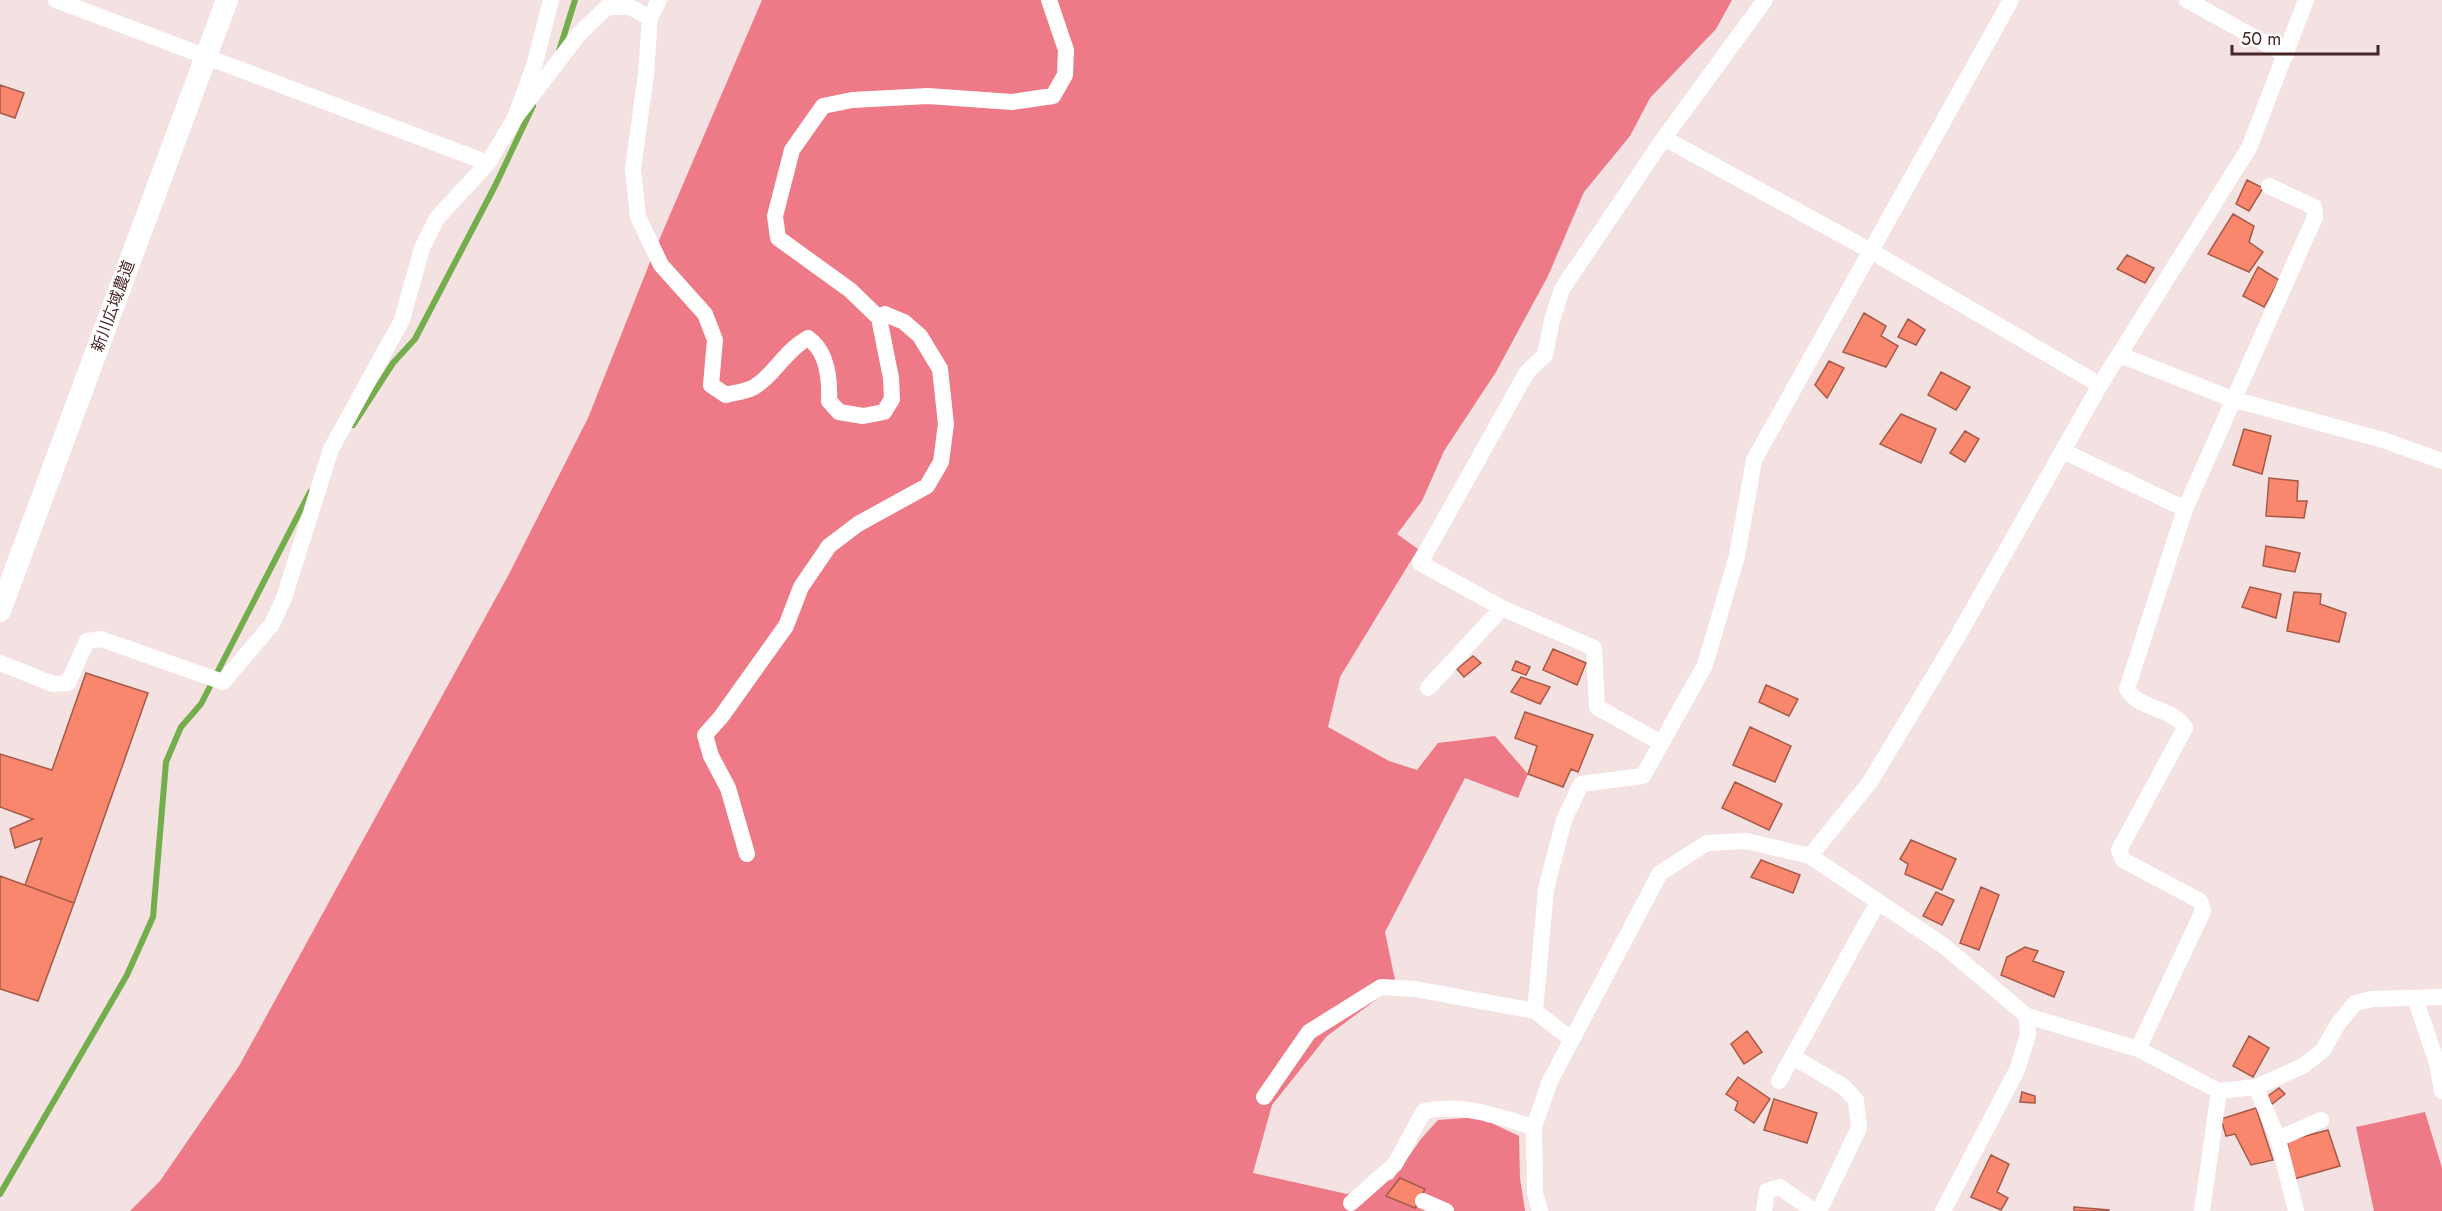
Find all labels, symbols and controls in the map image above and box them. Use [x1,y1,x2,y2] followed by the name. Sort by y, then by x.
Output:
[2232,18,2378,56] scale bar
[2241,26,2281,52] text: 50 m
[86,257,140,355] street label: 新川広域農道

